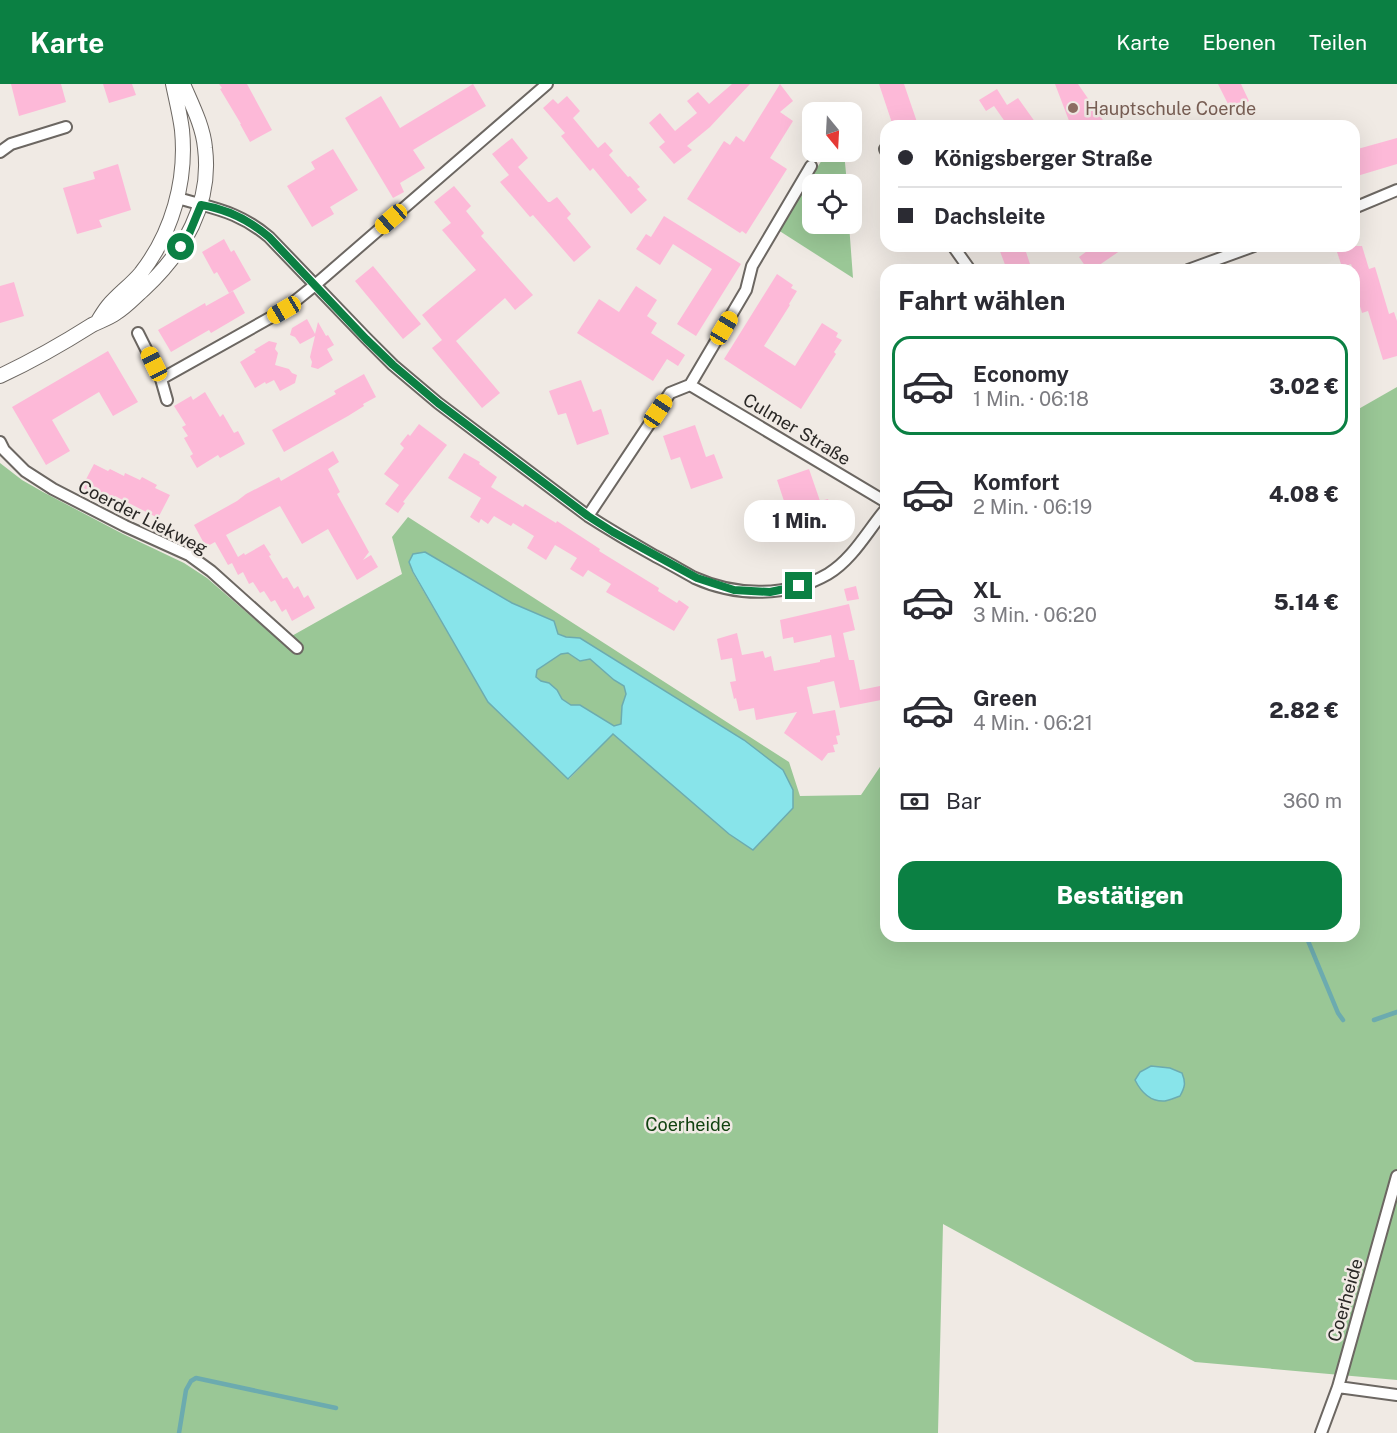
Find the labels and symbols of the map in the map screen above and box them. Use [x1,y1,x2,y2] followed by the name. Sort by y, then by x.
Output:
[1085,98,1256,119] place label: Hauptschule Coerde
[1066,101,1080,115] marker: Hauptschule Coerde
[802,102,862,162] north arrow
[372,200,410,238] car
[167,233,194,260] route start
[264,293,304,327] car
[707,308,741,348] car
[138,344,170,384] car
[739,389,855,469] street label: Culmer Straße
[640,391,676,431] car
[75,475,211,559] street label: Coerder Liekweg
[744,499,854,541] callout: 1 Min.
[785,572,812,599] route end
[645,1114,731,1135] park label: Coerheide
[1323,1256,1367,1344] street label: Coerheide

